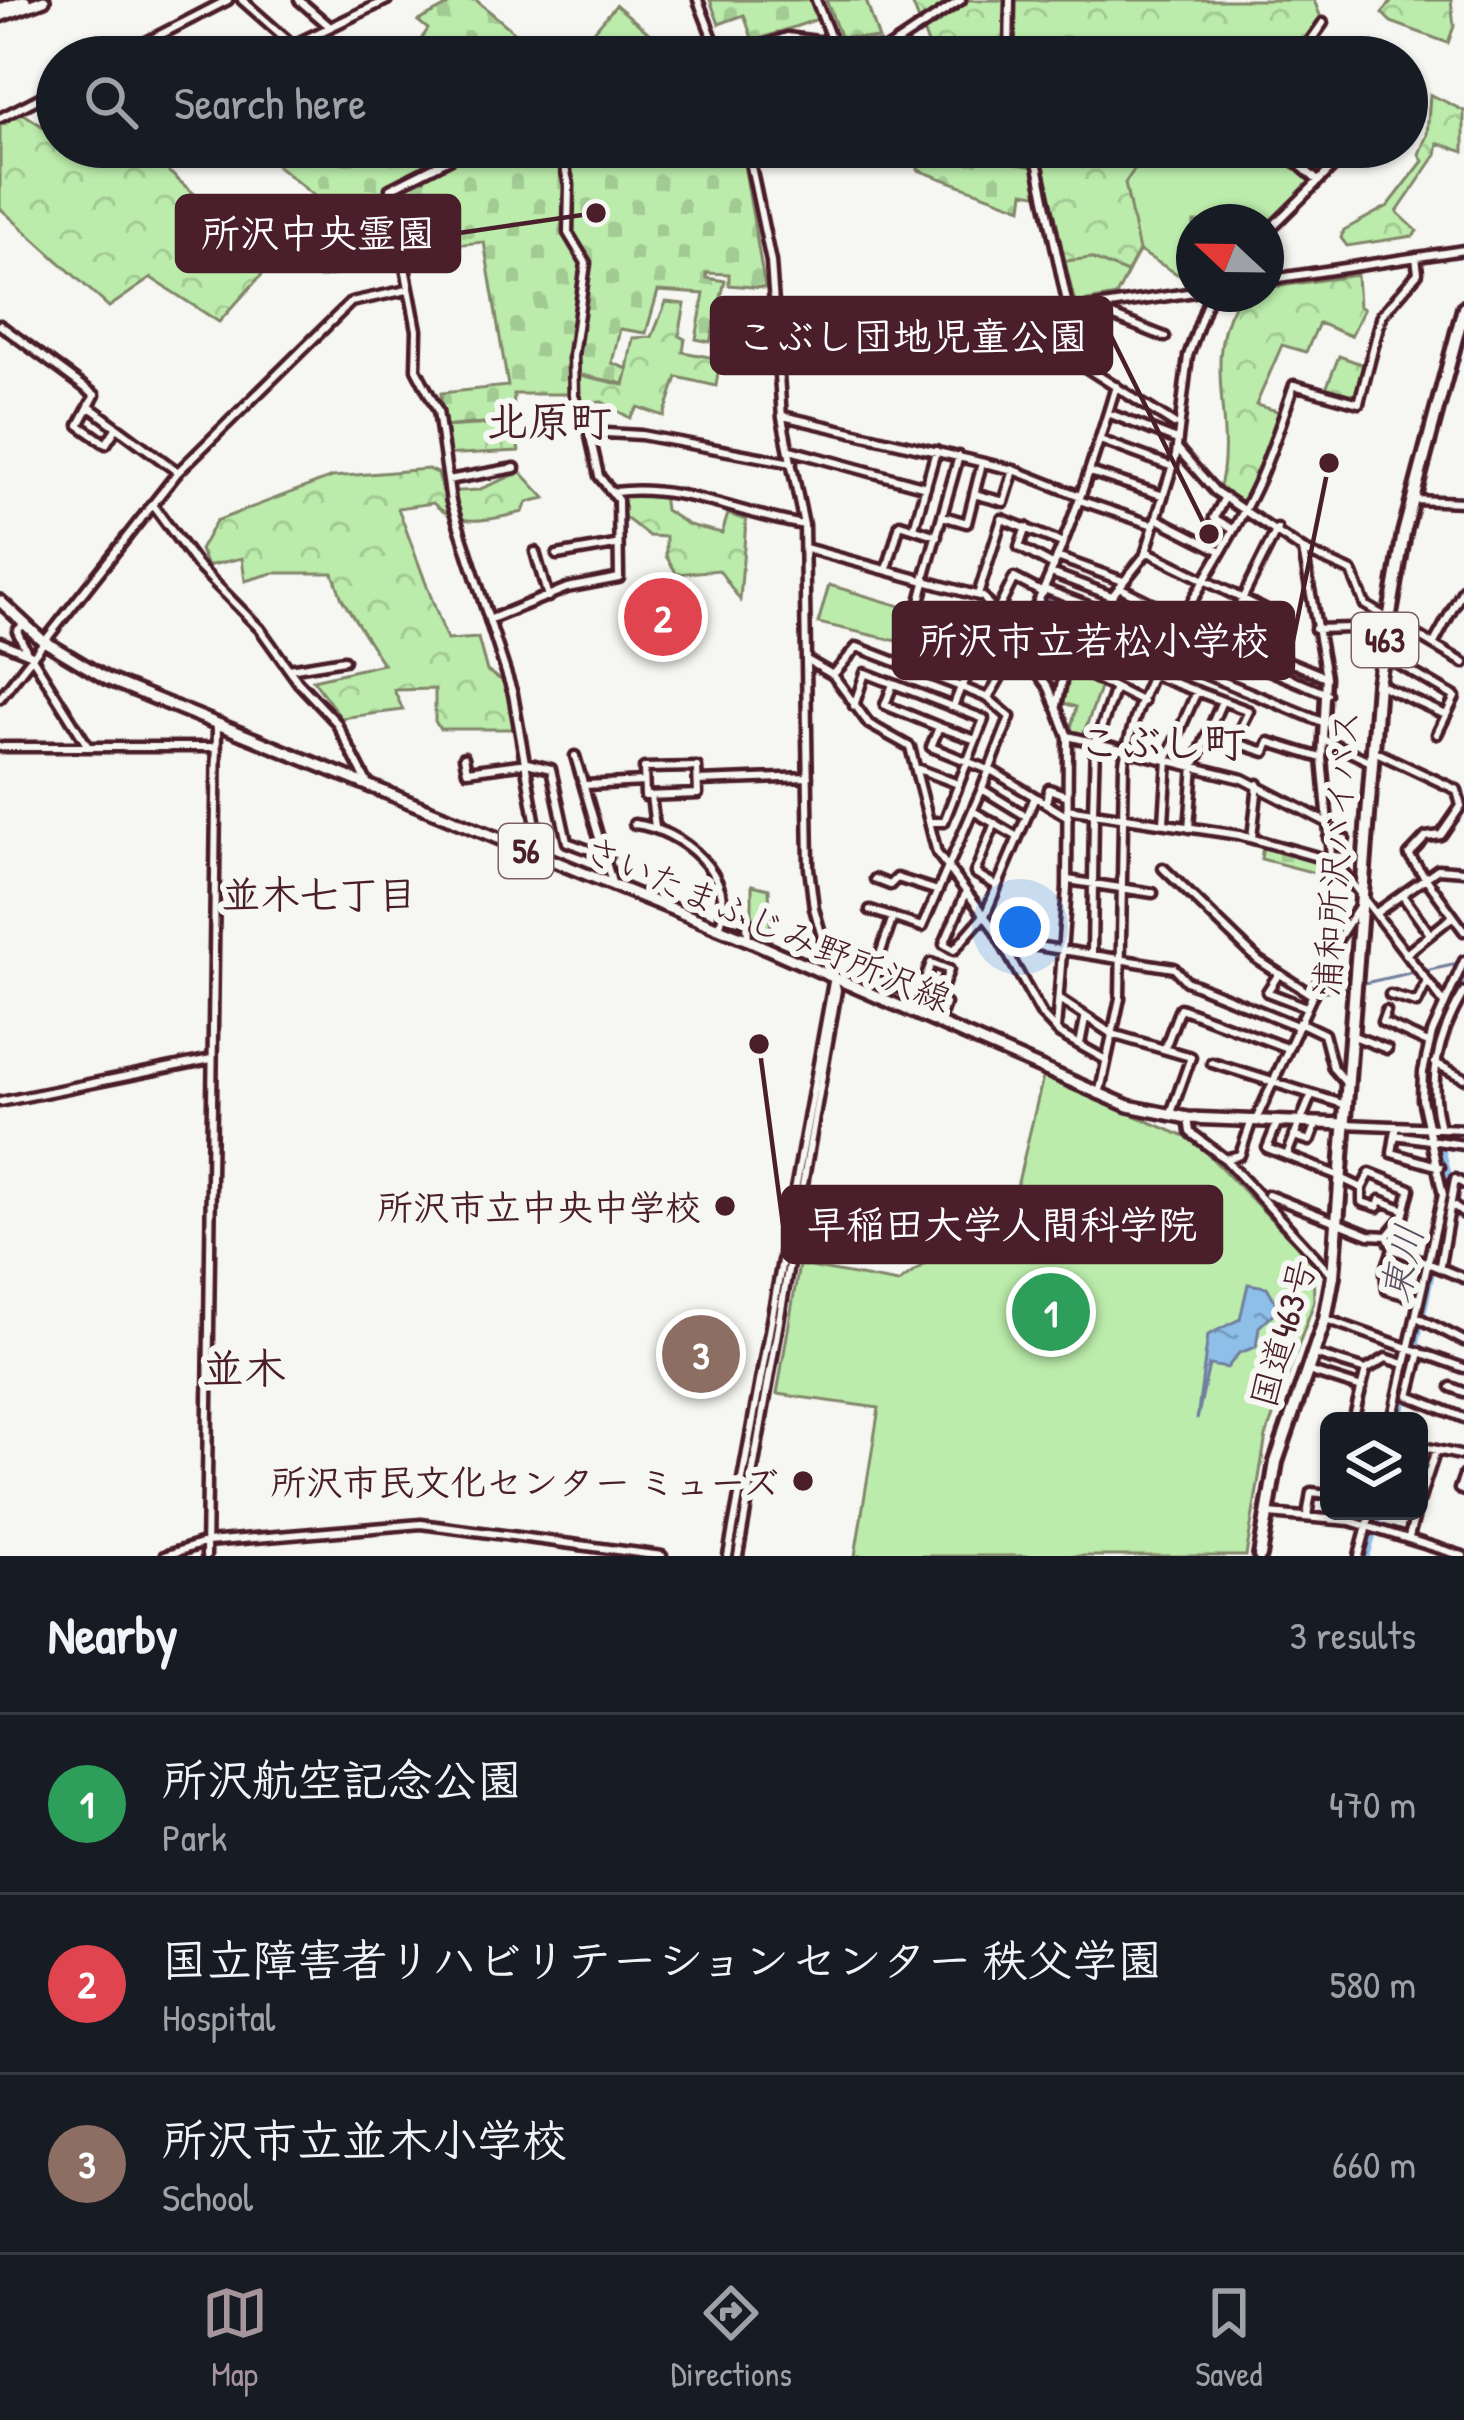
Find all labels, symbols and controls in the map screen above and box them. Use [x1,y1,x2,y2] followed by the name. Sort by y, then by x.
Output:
[36,36,1428,168] search box
[78,69,144,135] icon: search
[174,72,366,133] text: Search here
[177,196,459,271] callout: 所沢中央霊園
[1176,204,1284,312] north arrow
[201,206,435,259] text: 所沢中央霊園
[712,298,1111,373] callout: こぶし団地児童公園
[736,309,1088,362] text: こぶし団地児童公園
[486,392,612,449] district label: 北原町
[624,572,702,662] pin: 2
[894,603,1293,678] callout: 所沢市立若松小学校
[918,613,1270,666] text: 所沢市立若松小学校
[1352,613,1418,667] road number: 463
[1301,708,1369,998] street label: 浦和所沢バイパス
[1078,713,1246,770] district label: こぶし町
[577,823,959,1023] street label: さいたまふじみ野所沢線
[499,824,553,878] road number: 56
[221,867,417,920] district label: 並木七丁目
[990,897,1050,957] your location
[377,1182,701,1231] place label: 所沢市立中央中学校
[783,1187,1221,1262] callout: 早稲田大学人間科学院
[712,1193,738,1219] marker: 所沢市立中央中学校
[807,1197,1197,1250] text: 早稲田大学人間科学院
[1367,1219,1435,1307] water label: 東川
[1238,1253,1326,1413] street label: 国道463号
[1012,1267,1090,1357] pin: 1
[662,1309,740,1399] pin: 3
[202,1339,286,1396] district label: 並木
[1320,1412,1428,1520] map controls
[1320,1412,1428,1520] button: layers
[270,1457,779,1506] place label: 所沢市民文化センター ミューズ
[790,1468,816,1494] marker: 所沢市民文化センター ミューズ
[48,1600,178,1669] text: Nearby
[1290,1608,1416,1661] text: 3 results
[162,1749,522,1810] text: 所沢航空記念公園
[80,1777,94,1830] text: 1
[1329,1777,1416,1830] text: 470 m
[162,1810,227,1863] text: Park
[162,1929,1162,1990] text: 国立障害者リハビリテーションセンター 秩父学園
[78,1957,96,2010] text: 2
[1330,1957,1416,2010] text: 580 m
[162,1990,276,2043] text: Hospital
[162,2109,567,2170] text: 所沢市立並木小学校
[78,2137,96,2190] text: 3
[1332,2137,1416,2190] text: 660 m
[162,2170,253,2223] text: School
[202,2280,268,2396] tab: Map
[671,2280,792,2396] tab: Directions
[1195,2280,1262,2396] tab: Saved

